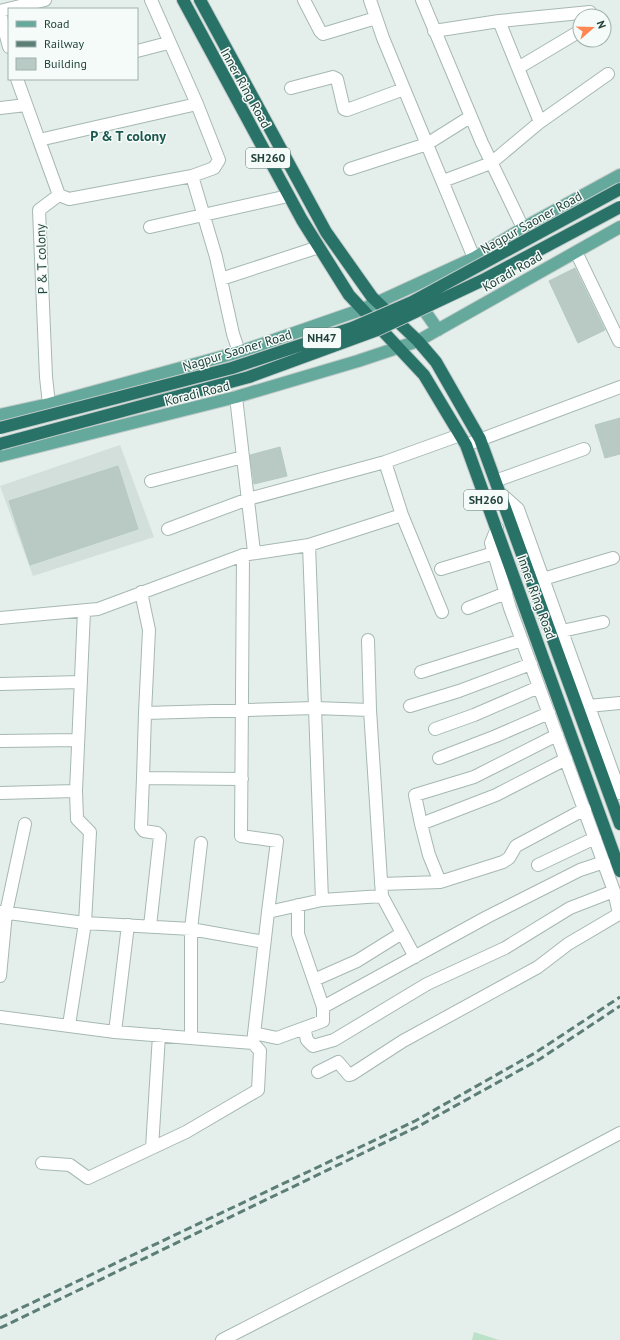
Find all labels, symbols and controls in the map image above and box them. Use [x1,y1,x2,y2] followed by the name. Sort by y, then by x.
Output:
[8,8,138,80] legend
[572,8,612,48] north arrow
[44,16,69,31] text: Road
[594,19,609,30] text: N
[44,36,84,51] text: Railway
[217,45,275,131] street label: Inner Ring Road
[44,56,87,71] text: Building
[90,127,166,145] district label: P & T colony
[246,148,290,168] road number: SH260
[477,187,585,257] street label: Nagpur Saoner Road
[32,223,51,295] street label: P & T colony
[479,247,545,295] street label: Koradi Road
[180,326,294,375] street label: Nagpur Saoner Road
[303,328,341,348] road number: NH47
[163,377,232,410] street label: Koradi Road
[464,490,508,510] road number: SH260
[513,553,560,642] street label: Inner Ring Road

